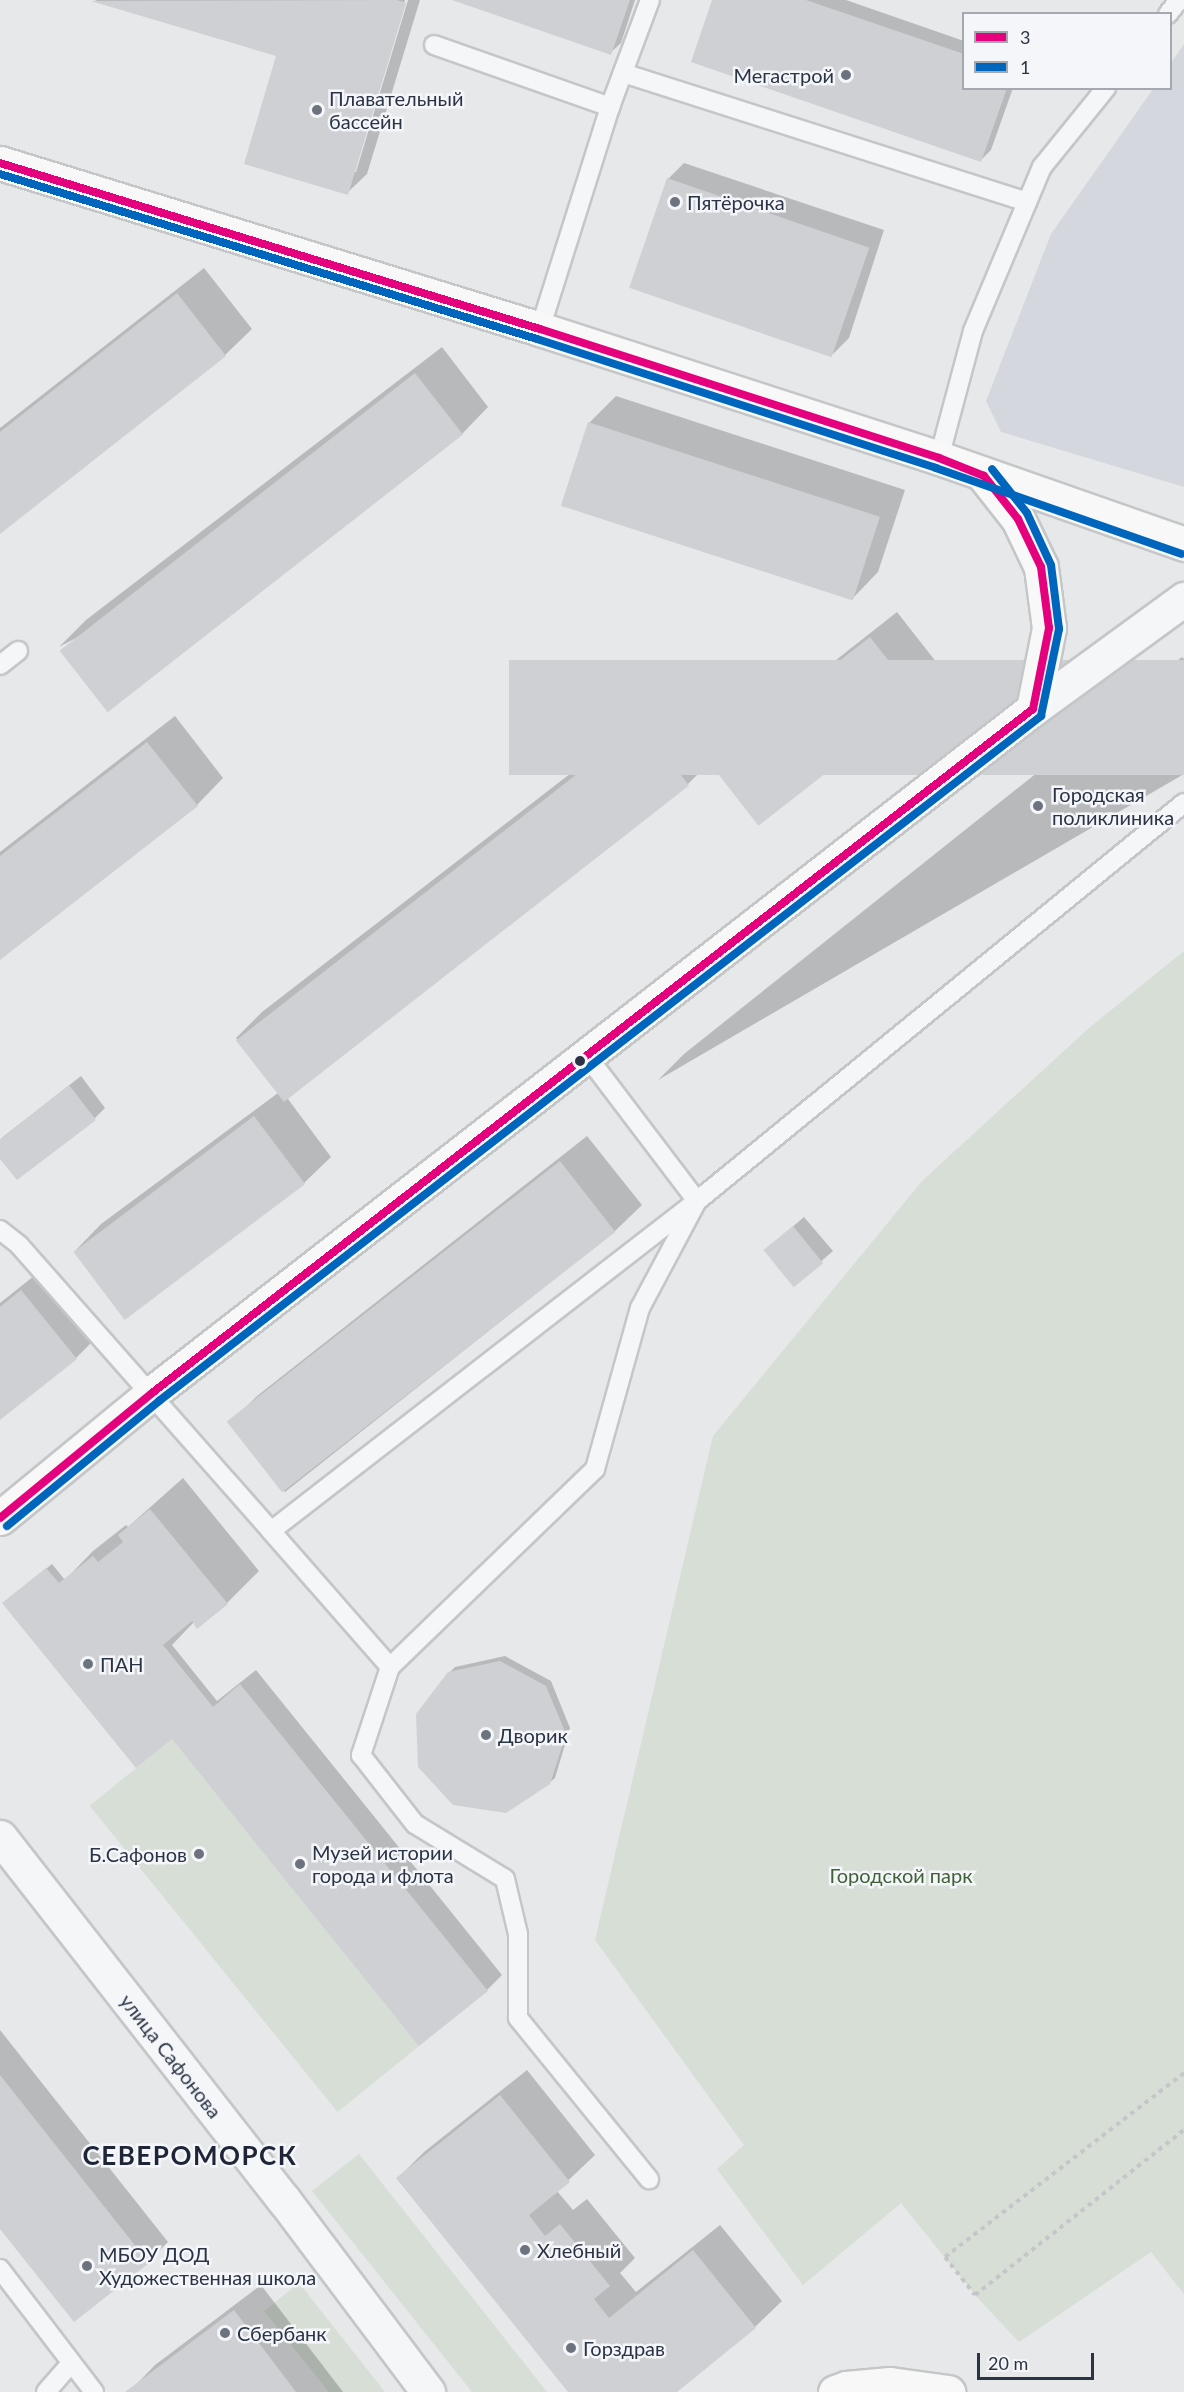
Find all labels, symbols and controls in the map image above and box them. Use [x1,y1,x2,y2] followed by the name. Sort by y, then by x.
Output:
[962,12,1172,90] legend
[1020,26,1030,48] text: 3
[1020,56,1030,78] text: 1
[733,63,834,87] place label: Мегастрой
[839,68,853,82] marker: Мегастрой
[329,86,464,133] place label: Плавательный бассейн
[310,103,324,117] marker: Плавательный бассейн
[687,190,785,214] place label: Пятёрочка
[668,195,682,209] marker: Пятёрочка
[1052,783,1174,830] place label: Городская поликлиника
[1029,797,1047,815] marker: Городская поликлиника
[574,1055,586,1067] unlabelled marker
[100,1652,143,1676] place label: ПАН
[81,1657,95,1671] marker: ПАН
[498,1723,568,1747] place label: Дворик
[479,1728,493,1742] marker: Дворик
[312,1840,454,1887] place label: Музей истории города и флота
[89,1842,187,1866] place label: Б.Сафонов
[192,1847,206,1861] marker: Б.Сафонов
[293,1857,307,1871] marker: Музей истории города и флота
[829,1863,973,1887] park label: Городской парк
[115,1989,227,2123] street label: улица Сафонова
[83,2140,297,2172] district label: СЕВЕРОМОРСК
[537,2238,621,2262] place label: Хлебный
[99,2242,316,2289] place label: МБОУ ДОД Художественная школа
[518,2243,532,2257] marker: Хлебный
[80,2259,94,2273] marker: МБОУ ДОД Художественная школа
[237,2321,327,2345] place label: Сбербанк
[218,2326,232,2340] marker: Сбербанк
[583,2336,665,2360] place label: Горздрав
[564,2341,578,2355] marker: Горздрав
[980,2341,1097,2379] scale bar
[988,2352,1028,2374] text: 20 m

